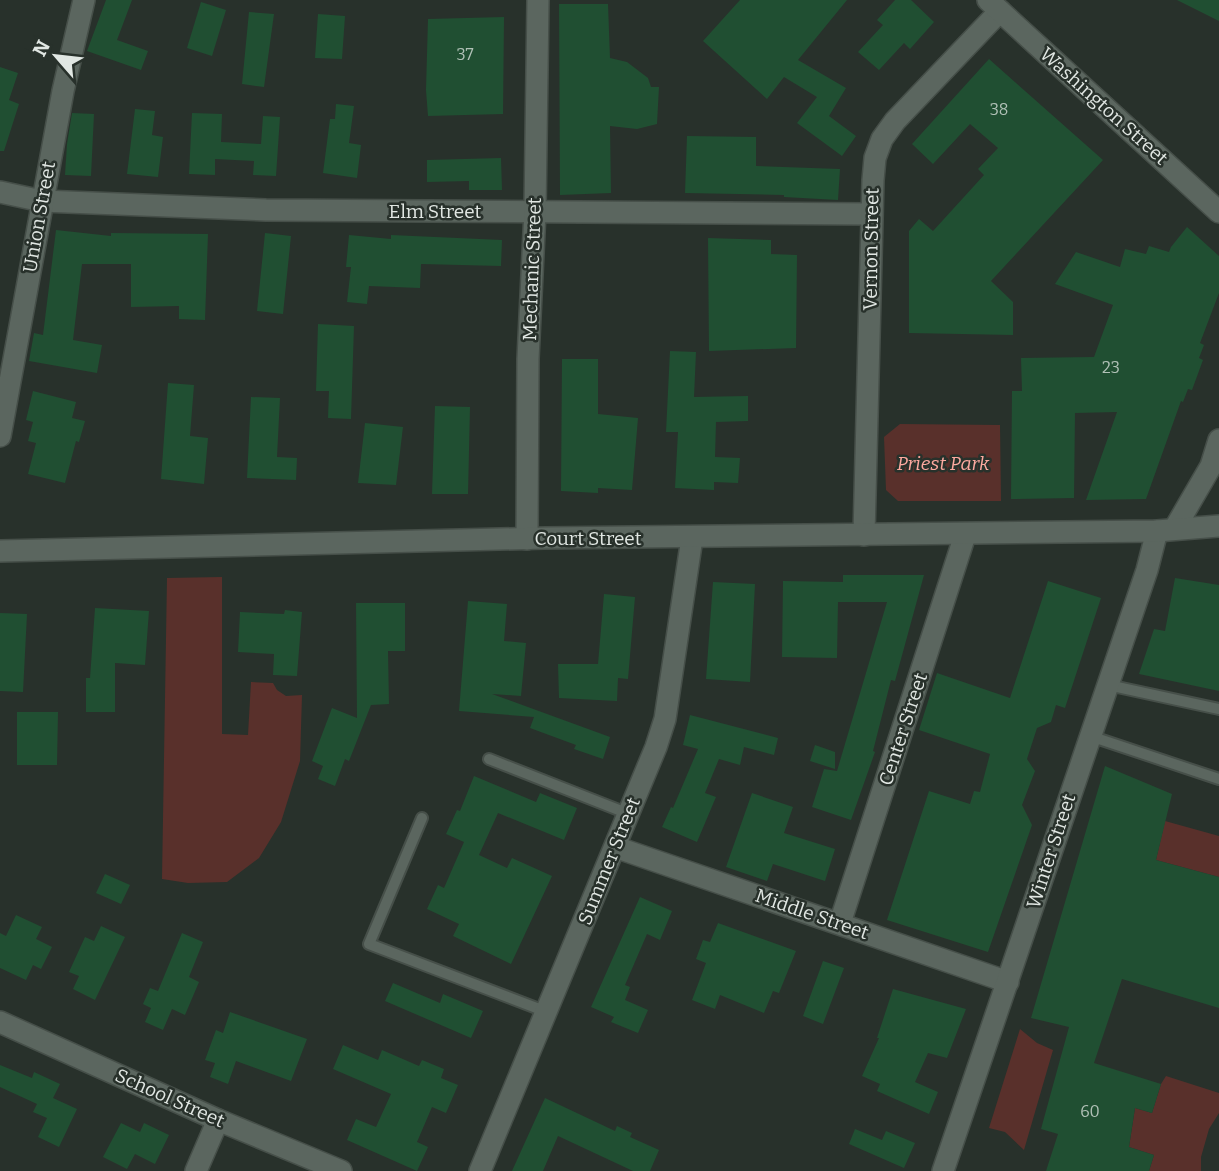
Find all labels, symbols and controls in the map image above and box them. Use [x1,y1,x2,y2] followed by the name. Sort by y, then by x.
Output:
[21,21,91,91] north arrow
[28,36,55,60] text: N
[1035,42,1173,170] street label: Washington Street
[456,45,474,64] house number: 37
[990,100,1008,119] house number: 38
[18,160,60,274] street label: Union Street
[858,187,884,311] street label: Vernon Street
[518,197,546,341] street label: Mechanic Street
[389,200,482,223] street label: Elm Street
[1102,358,1120,377] house number: 23
[897,452,990,475] park label: Priest Park
[534,527,642,550] street label: Court Street
[874,670,932,788] street label: Center Street
[1022,791,1080,911] street label: Winter Street
[573,794,645,928] street label: Summer Street
[752,884,872,944] street label: Middle Street
[112,1064,228,1132] street label: School Street
[1080,1102,1100,1121] house number: 60

